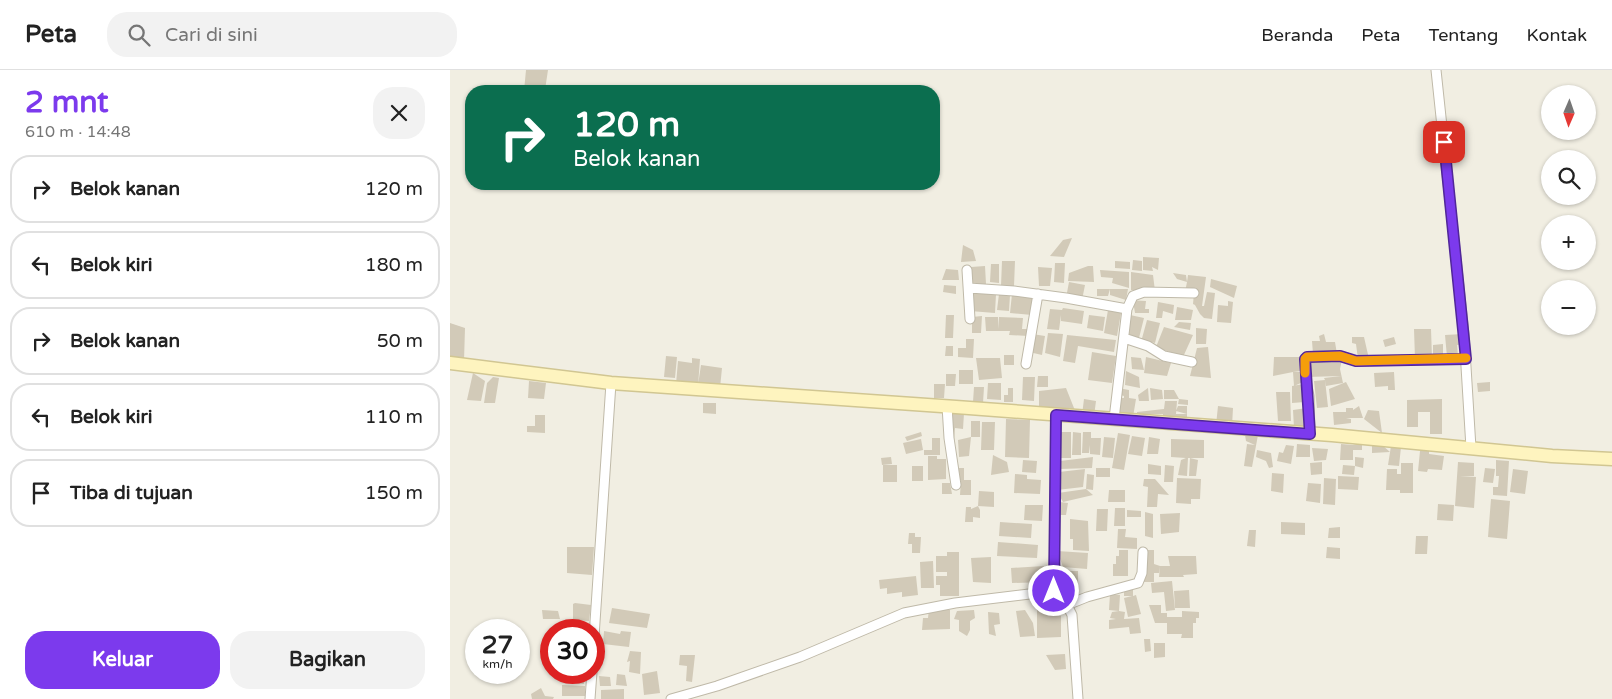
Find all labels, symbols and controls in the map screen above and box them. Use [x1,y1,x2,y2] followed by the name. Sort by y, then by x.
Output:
[107,12,457,57] search box
[25,20,77,49] text: Peta
[125,21,153,49] icon: search
[165,24,258,46] text: Cari di sini
[1261,24,1333,46] text: Beranda
[1361,24,1400,46] text: Peta
[1428,24,1498,46] text: Tentang
[1526,24,1587,46] text: Kontak
[25,84,109,121] text: 2 mnt
[1541,85,1596,140] north arrow
[1541,85,1596,335] map controls
[373,87,425,139] button: close
[573,104,680,146] text: 120 m
[490,105,555,170] icon: right
[1423,121,1465,163] pin
[25,122,131,142] text: 610 m · 14:48
[1430,128,1458,156] icon: arrive
[573,146,700,172] text: Belok kanan
[1541,150,1596,205] button: search
[27,175,55,203] icon: right
[70,178,180,200] text: Belok kanan
[365,178,423,200] text: 120 m
[1541,215,1596,270] button: +
[27,251,55,279] icon: left
[70,254,153,276] text: Belok kiri
[365,254,423,276] text: 180 m
[1541,280,1596,335] button: −
[27,327,55,355] icon: right
[70,330,180,352] text: Belok kanan
[377,330,423,352] text: 50 m
[27,403,55,431] icon: left
[70,406,153,428] text: Belok kiri
[365,406,423,428] text: 110 m
[27,479,55,507] icon: arrive
[70,482,193,504] text: Tiba di tujuan
[365,482,423,504] text: 150 m
[1027,564,1079,616] position arrow
[540,619,605,684] speed limit sign: 30
[482,630,513,660] text: 27
[25,631,220,689] button: Keluar
[230,631,425,689] button: Bagikan
[482,657,513,671] text: km/h

